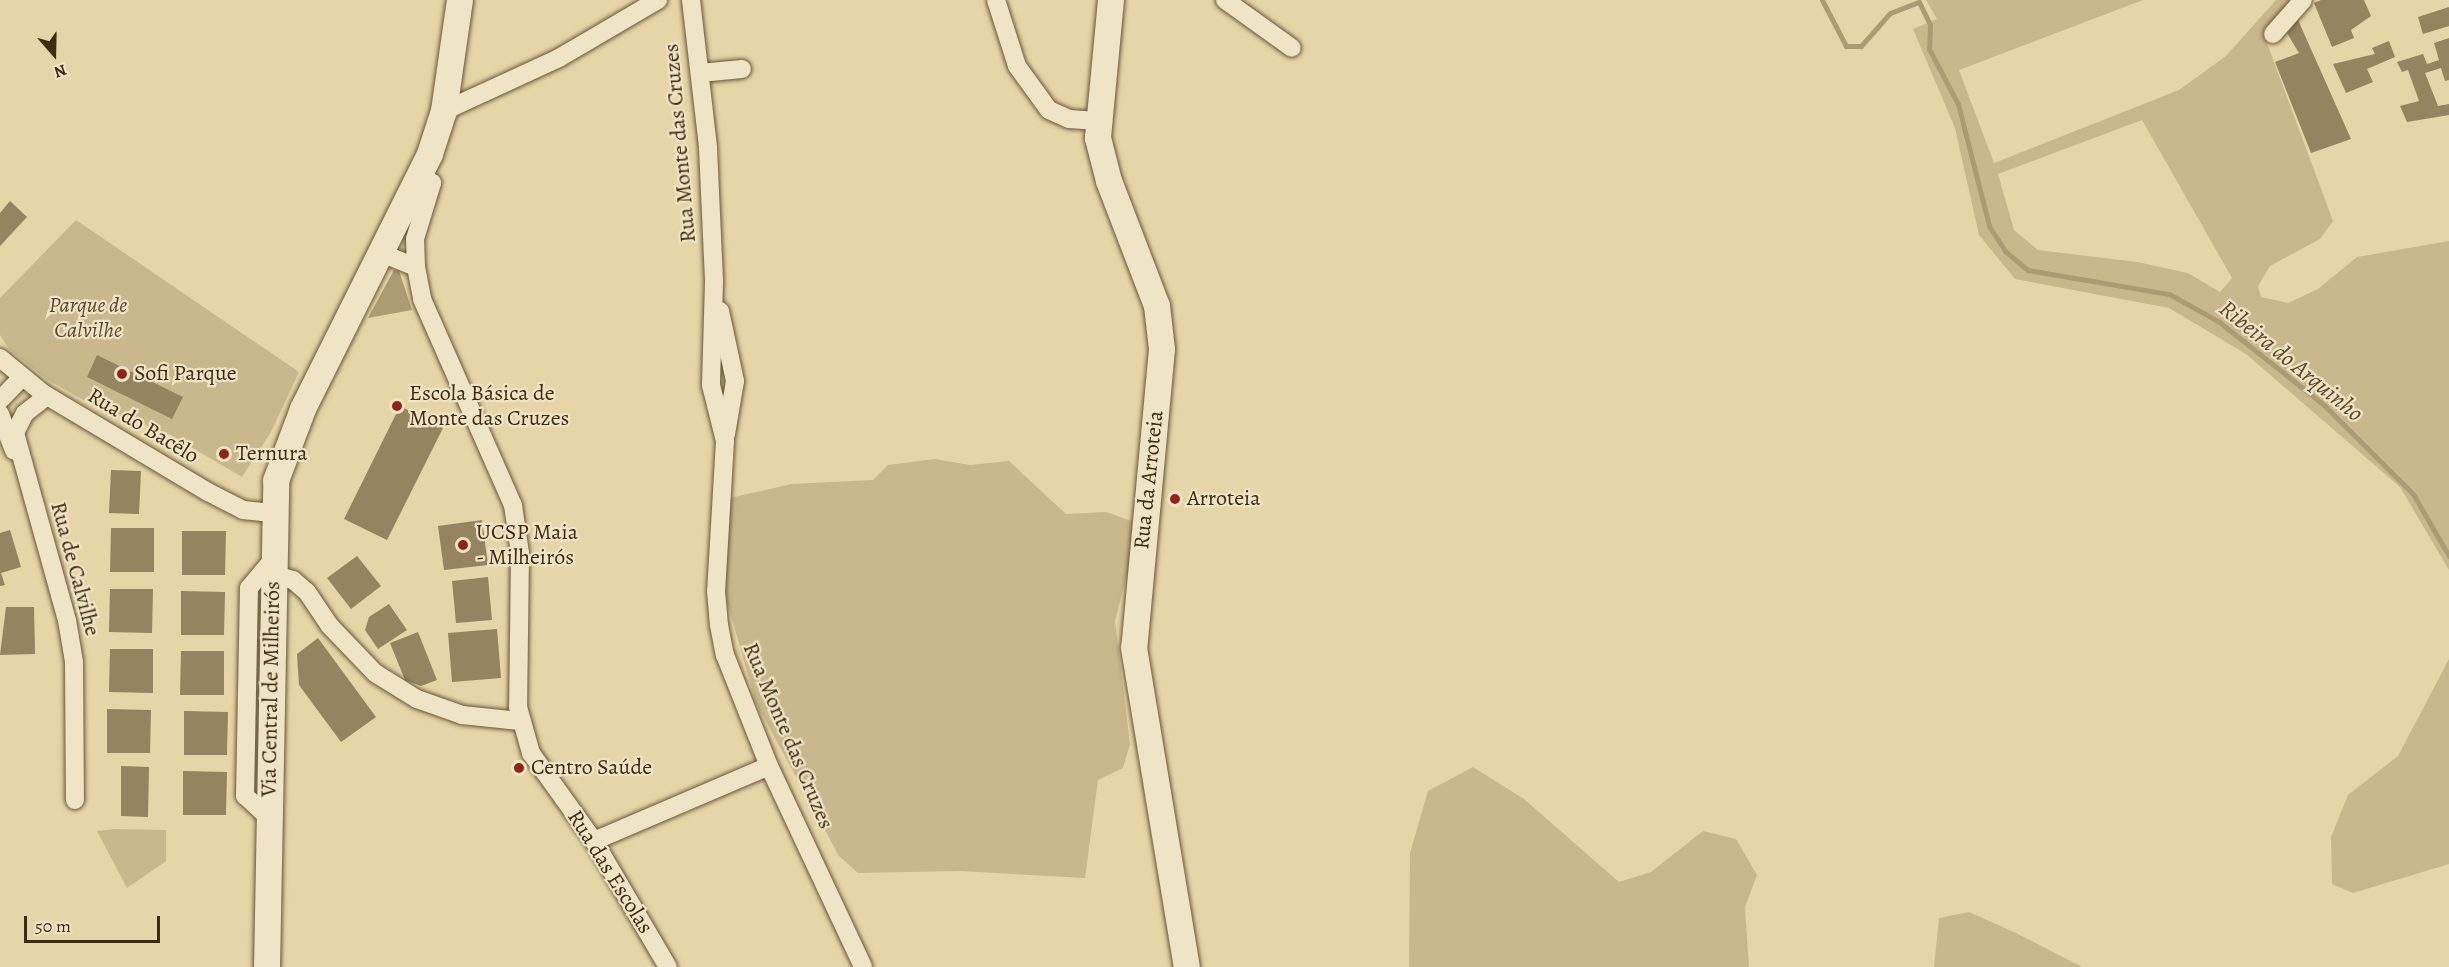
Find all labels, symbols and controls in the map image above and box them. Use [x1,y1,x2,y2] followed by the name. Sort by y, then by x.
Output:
[24,24,84,84] north arrow
[658,42,702,244] street label: Rua Monte das Cruzes
[51,59,69,83] text: N
[49,292,127,344] park label: Parque de Calvilhe
[2213,294,2369,428] water label: Ribeira do Arquinho
[134,361,237,387] place label: Sofi Parque
[115,367,129,381] marker: Sofi Parque
[409,380,569,432] place label: Escola Básica de Monte das Cruzes
[83,383,203,469] street label: Rua do Bacêlo
[390,399,404,413] marker: Escola Básica de Monte das Cruzes
[1129,409,1169,551] street label: Rua da Arroteia
[236,441,307,467] place label: Ternura
[217,447,231,461] marker: Ternura
[1187,486,1261,512] place label: Arroteia
[1168,492,1182,506] marker: Arroteia
[44,499,106,639] street label: Rua de Calvilhe
[476,519,578,570] place label: UCSP Maia - Milheirós
[454,536,472,554] marker: UCSP Maia - Milheirós
[256,581,286,797] street label: Via Central de Milheirós
[737,639,839,833] street label: Rua Monte das Cruzes
[531,755,652,781] place label: Centro Saúde
[512,761,526,775] marker: Centro Saúde
[561,805,659,939] street label: Rua das Escolas
[27,904,164,942] scale bar
[35,914,71,938] text: 50 m

